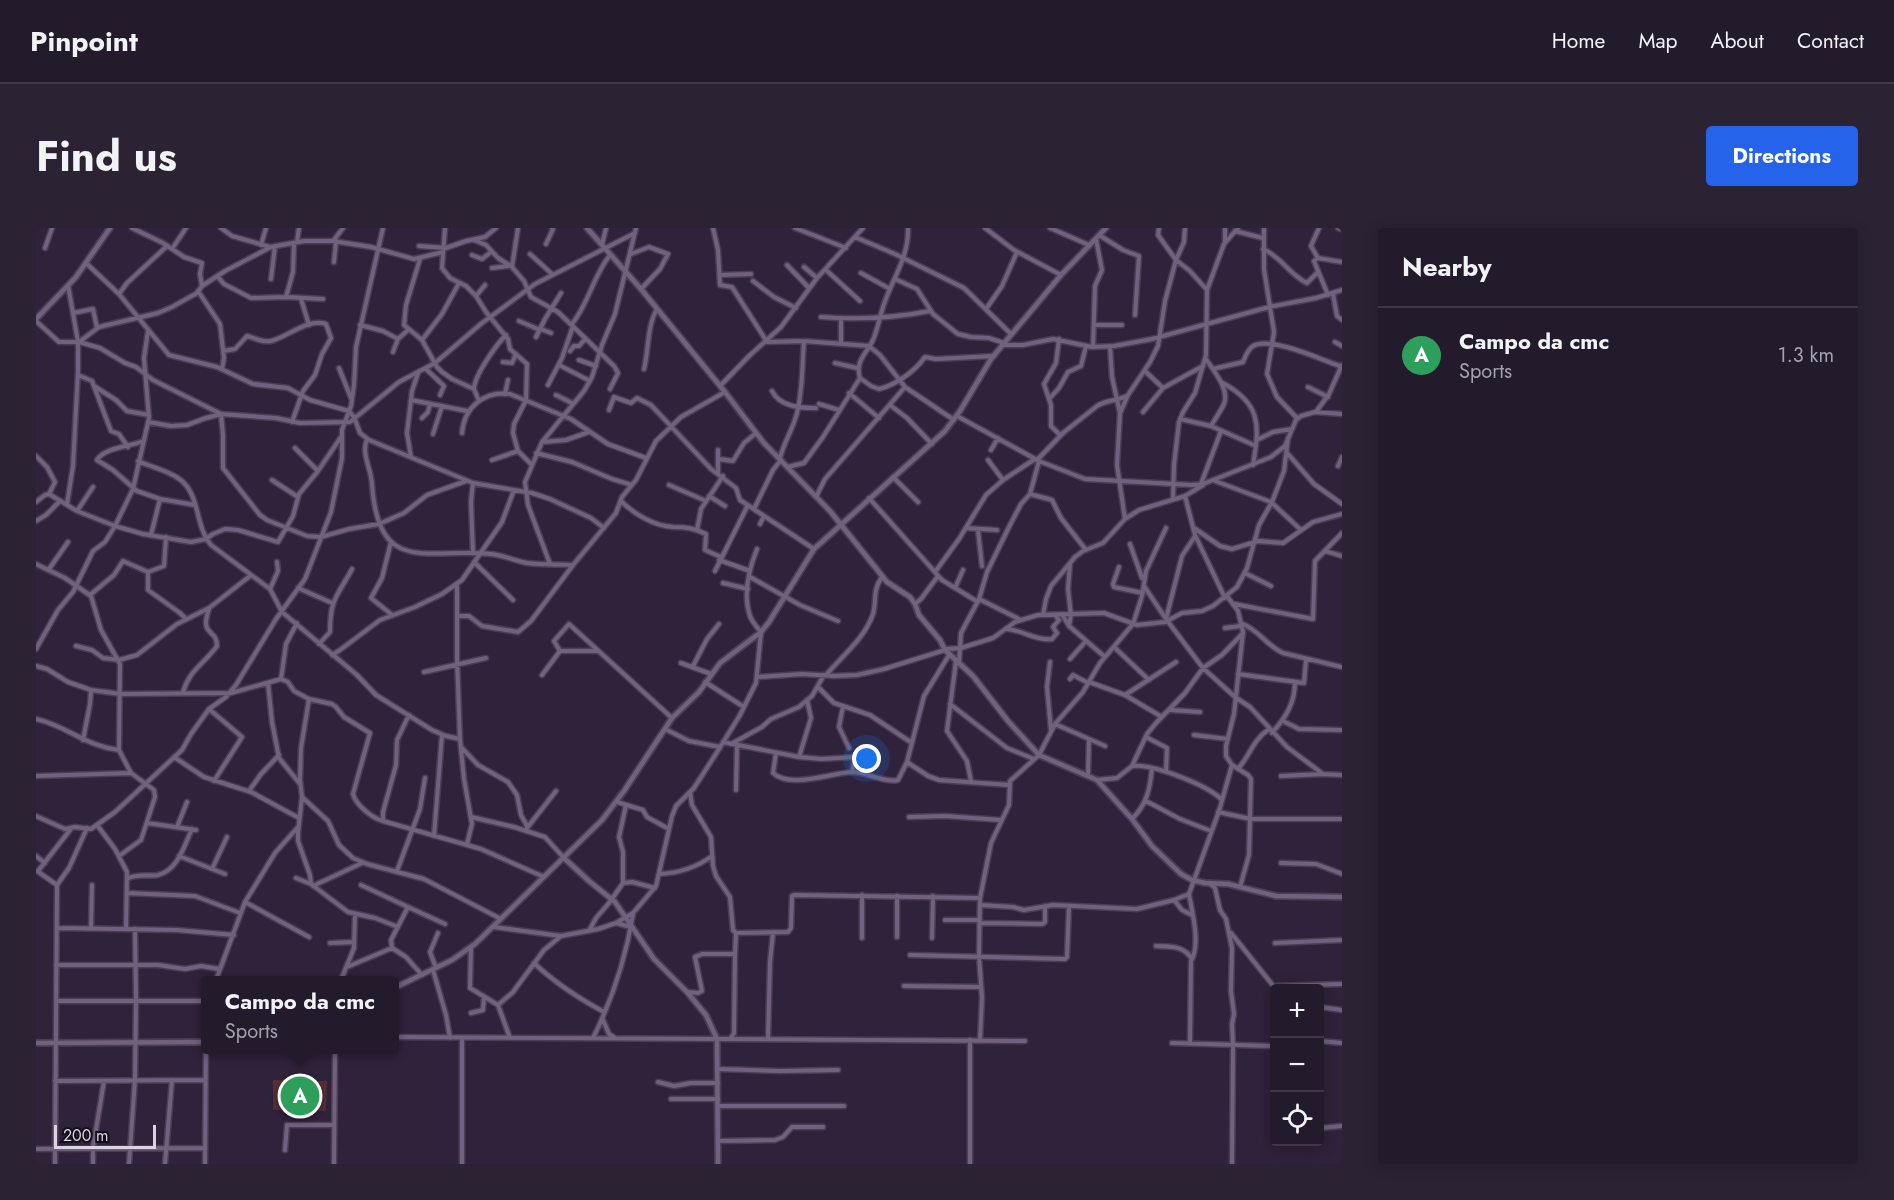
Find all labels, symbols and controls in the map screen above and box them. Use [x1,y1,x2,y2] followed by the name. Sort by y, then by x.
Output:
[30,21,138,62] text: Pinpoint
[1552,26,1605,56] text: Home
[1638,26,1678,56] text: Map
[1711,26,1764,56] text: About
[1797,26,1864,56] text: Contact
[36,126,177,187] text: Find us
[1706,126,1858,186] button: Directions
[1402,248,1491,286] text: Nearby
[1459,325,1609,357] text: Campo da cmc
[1414,341,1429,370] text: A
[1778,341,1834,370] text: 1.3 km
[1459,357,1512,386] text: Sports
[852,744,881,773] your location
[201,976,399,1054] popup
[1270,984,1324,1146] map controls
[1270,984,1324,1038] button: +
[225,985,375,1017] text: Campo da cmc
[225,1017,278,1046] text: Sports
[1270,1038,1324,1092] button: −
[280,1074,320,1118] pin: A
[1270,1092,1324,1146] button: locate
[54,1122,156,1150] scale bar
[63,1124,109,1147] text: 200 m

